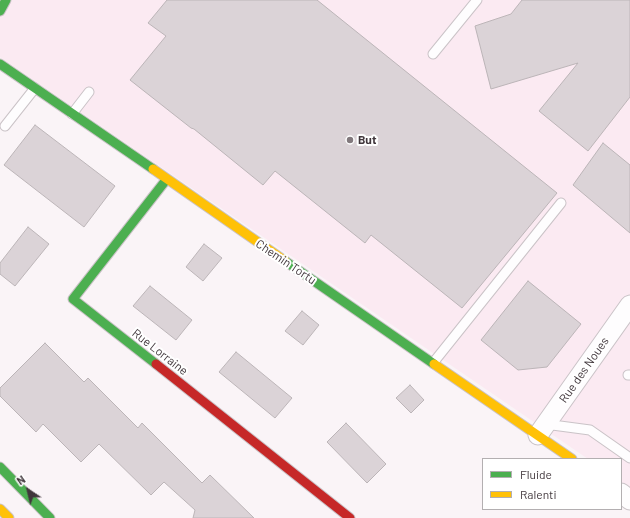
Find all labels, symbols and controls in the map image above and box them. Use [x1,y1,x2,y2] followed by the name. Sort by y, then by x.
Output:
[358,133,376,147] place label: But
[345,135,355,145] marker: But
[253,237,319,287] street label: Chemin Tortu
[129,326,191,378] street label: Rue Lorraine
[556,334,612,406] street label: Rue des Noues
[482,458,622,510] legend
[520,467,552,481] text: Fluide
[8,470,48,510] north arrow
[14,472,28,487] text: N
[520,487,557,501] text: Ralenti

